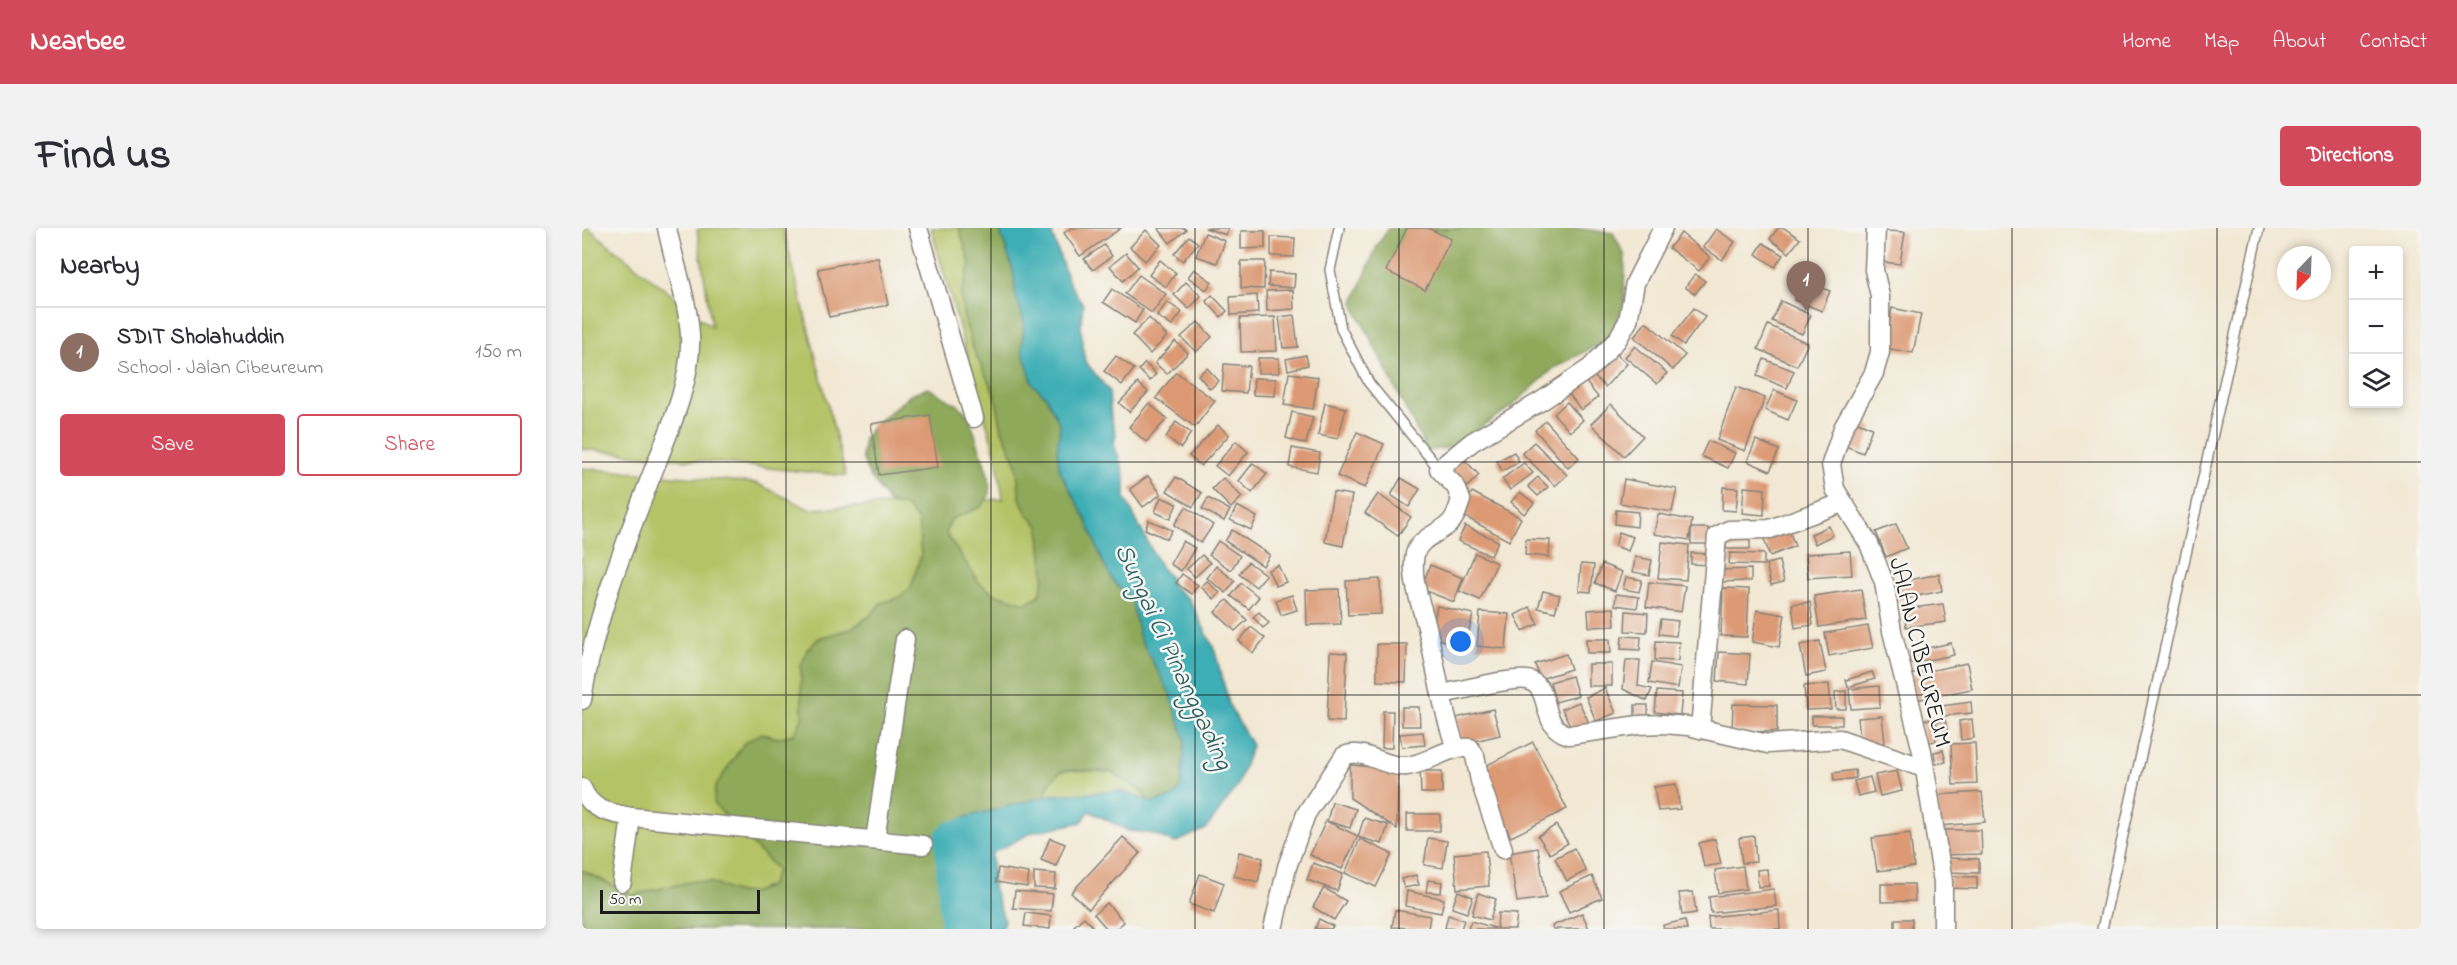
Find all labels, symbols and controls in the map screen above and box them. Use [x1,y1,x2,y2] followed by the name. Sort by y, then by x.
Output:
[30,22,125,63] text: Nearbee
[2122,27,2171,57] text: Home
[2204,27,2239,57] text: Map
[2272,27,2326,57] text: About
[2359,27,2427,57] text: Contact
[36,126,171,187] text: Find us
[2280,126,2421,186] button: Directions
[2277,246,2331,300] north arrow
[2349,246,2403,408] map controls
[2349,246,2403,300] button: +
[60,248,139,286] text: Nearby
[1786,262,1826,311] pin: 1
[2349,300,2403,354] button: −
[117,322,284,354] text: SDIT Sholahuddin
[76,338,83,367] text: 1
[475,338,522,367] text: 150 m
[117,354,323,383] text: School · Jalan Cibeureum
[2349,354,2403,408] button: layers
[60,414,285,476] button: Save
[297,414,522,476] button: Share
[1103,538,1242,778] water label: Sungai Ci Pinanggading
[1878,554,1959,751] street label: JALAN CIBEUREUM
[1446,627,1475,656] your location
[600,887,760,914] scale bar
[609,888,641,912] text: 50 m

